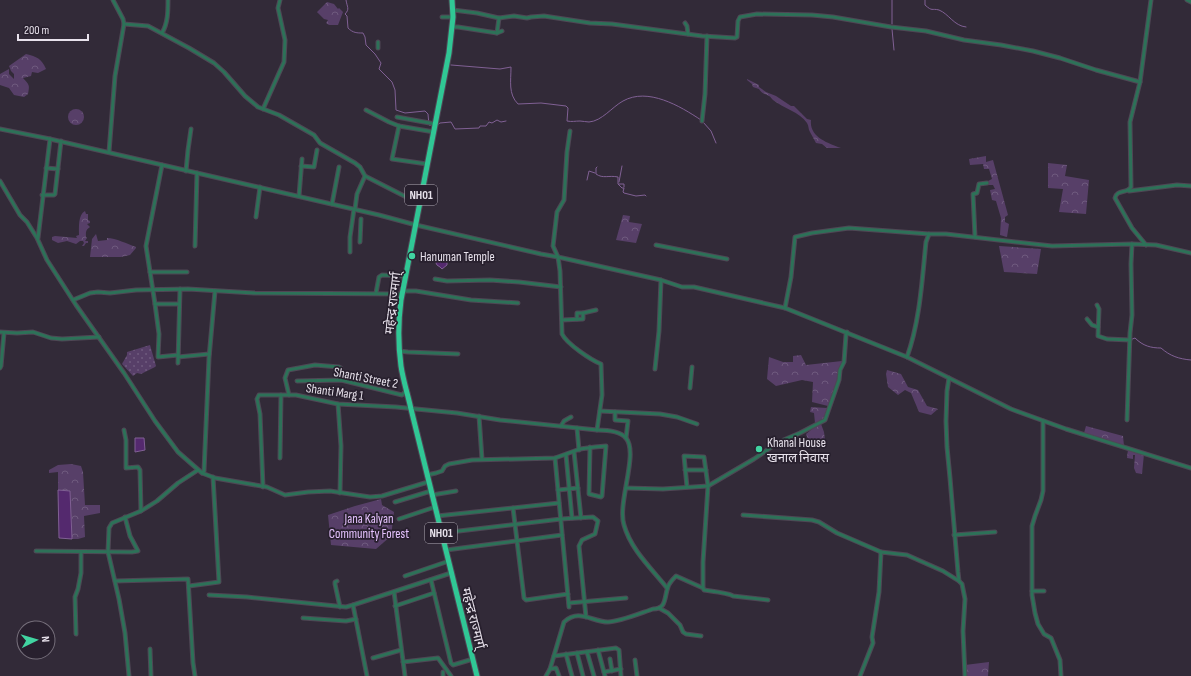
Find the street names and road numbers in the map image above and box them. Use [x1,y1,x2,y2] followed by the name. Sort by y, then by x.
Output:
[405,185,437,205] road number: NH01
[381,269,405,335] street label: महेन्द्र राज्मार्ग्
[332,364,399,392] street label: Shanti Street 2
[305,380,365,404] street label: Shanti Marg 1
[425,523,457,543] road number: NH01
[458,586,489,652] street label: महेन्द्र राज्मार्ग्

